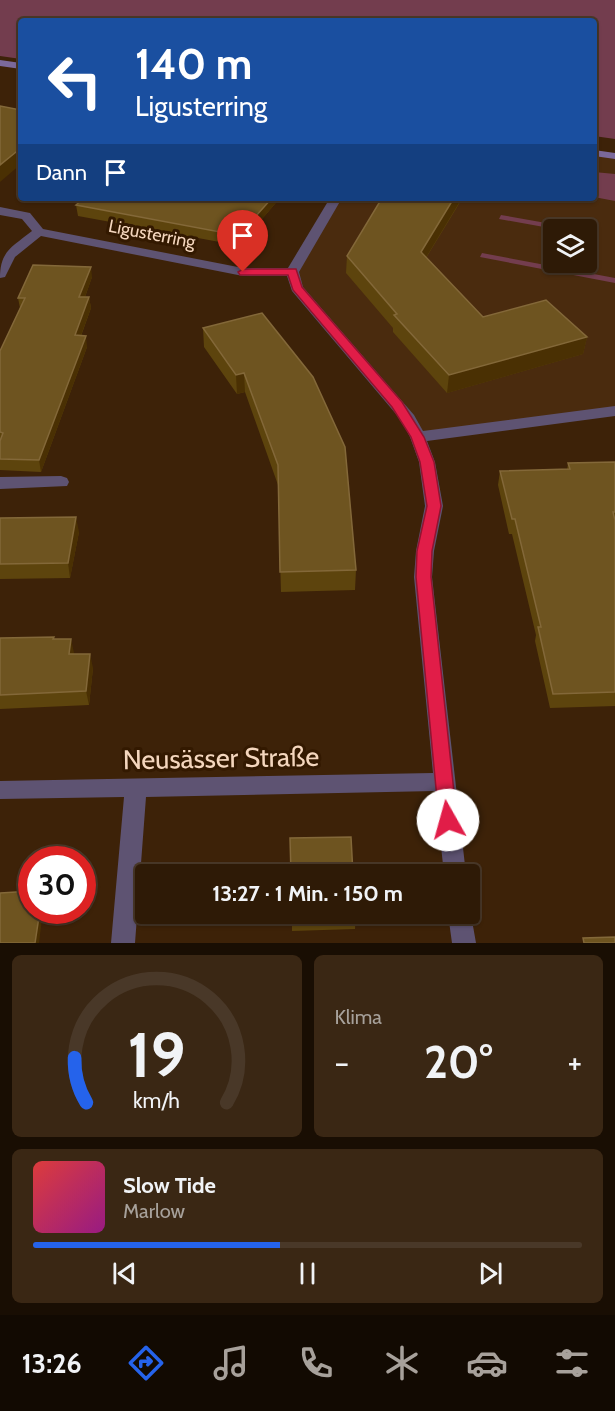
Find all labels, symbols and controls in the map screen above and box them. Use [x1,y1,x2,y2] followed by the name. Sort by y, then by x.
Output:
[135,38,252,90] text: 140 m
[36,42,114,120] icon: left
[135,90,267,123] text: Ligusterring
[99,156,132,189] icon: arrive
[36,159,87,186] text: Dann
[217,210,268,272] pin
[107,215,198,253] street label: Ligusterring
[226,219,259,252] icon: arrive
[543,219,597,273] map controls
[543,219,597,273] button: layers
[122,740,320,776] street label: Neusässer Straße
[416,788,480,852] position arrow
[18,846,96,924] speed limit sign: 30
[212,880,403,907] text: 13:27 · 1 Min. · 150 m
[335,1005,382,1029] text: Klima
[128,1017,186,1093] text: 19
[424,1035,493,1089] text: 20°
[335,1042,349,1082] text: −
[567,1042,582,1082] text: +
[133,1087,180,1113] text: km/h
[123,1172,216,1199] text: Slow Tide
[123,1199,185,1223] text: Marlow
[108,1257,141,1290] icon: previous
[291,1257,324,1290] icon: pause
[474,1257,507,1290] icon: next
[125,1342,167,1384] icon: directions
[210,1342,252,1384] icon: music
[295,1342,337,1384] icon: phone
[381,1342,423,1384] icon: climate
[466,1342,508,1384] icon: car
[551,1342,593,1384] icon: filters
[22,1347,82,1380] text: 13:26

